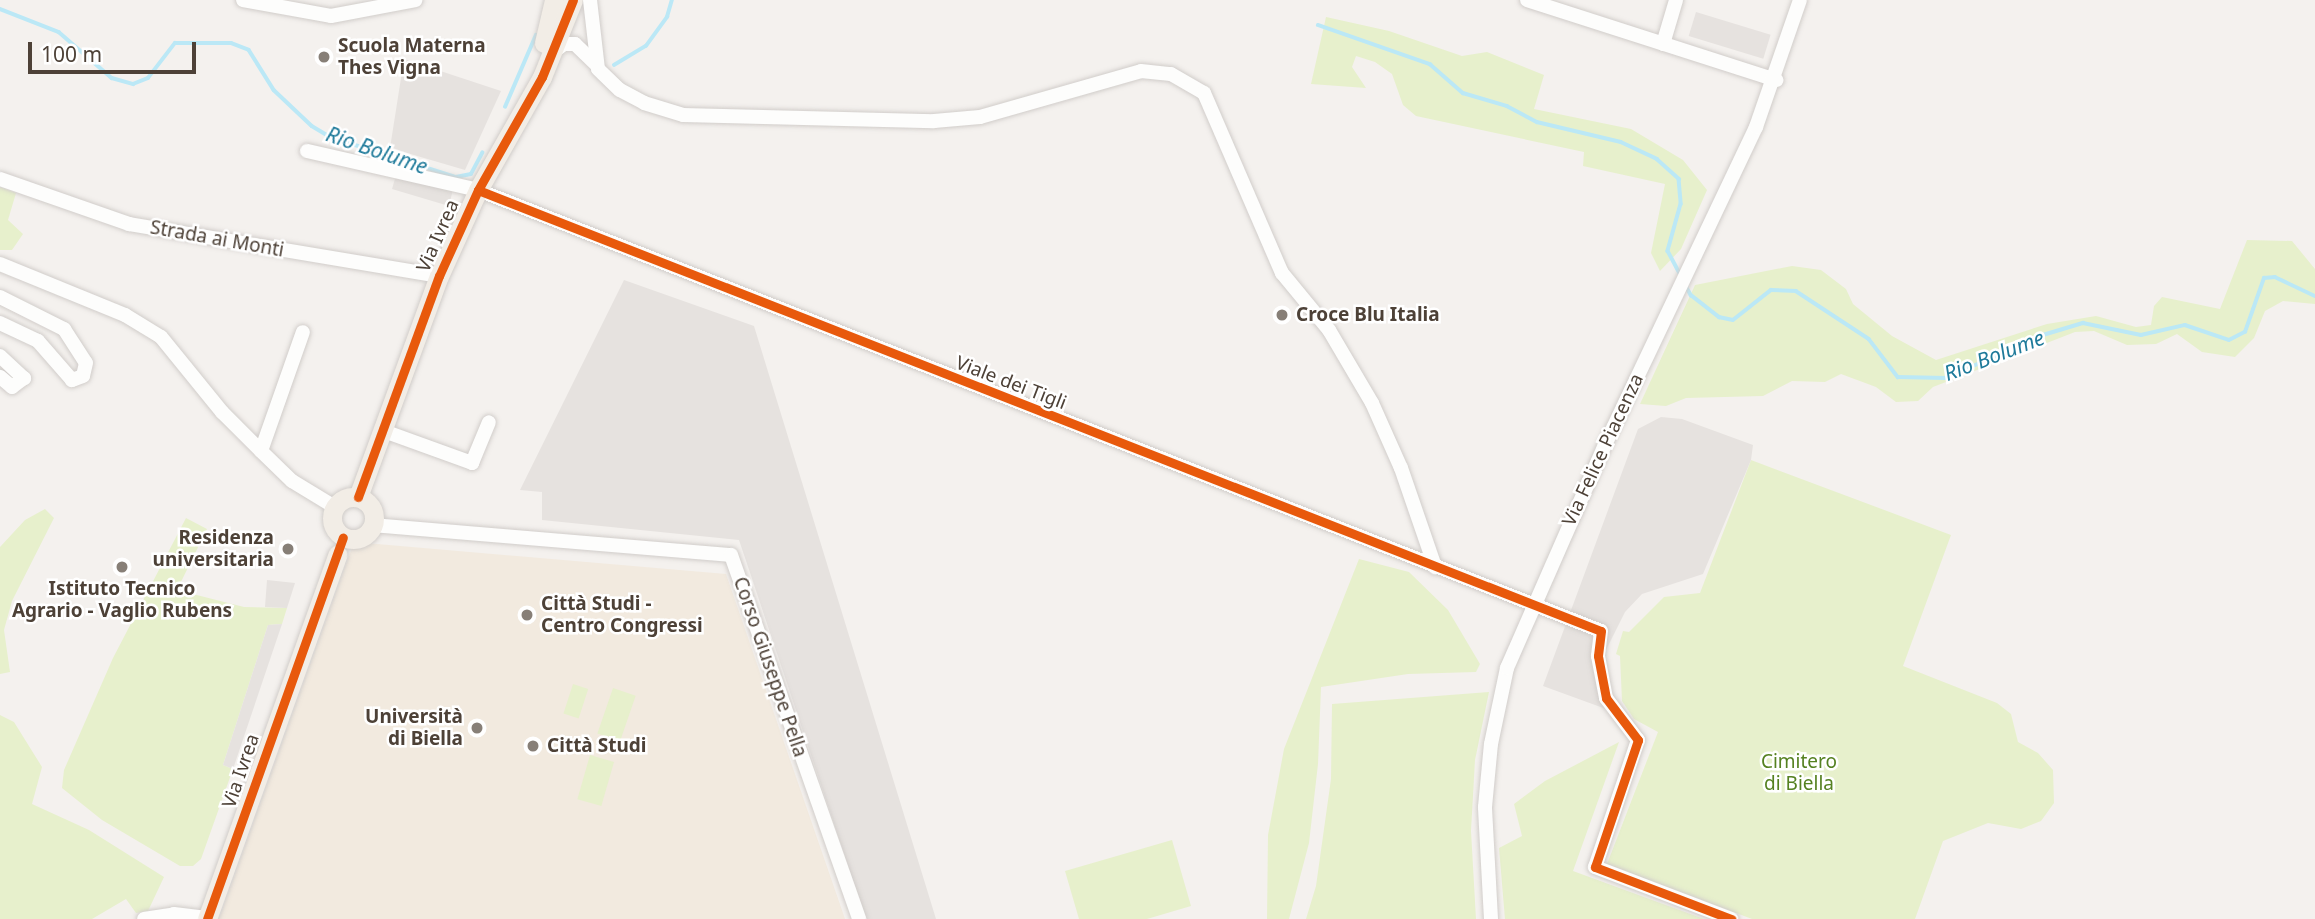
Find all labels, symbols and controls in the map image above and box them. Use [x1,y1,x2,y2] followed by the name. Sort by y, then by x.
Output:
[32,28,200,72] scale bar
[338,35,486,79] place label: Scuola Materna Thes Vigna
[41,40,102,68] text: 100 m
[316,49,332,65] marker: Scuola Materna Thes Vigna
[323,121,431,179] water label: Rio Bolume
[412,196,464,276] street label: Via Ivrea
[148,216,286,262] street label: Strada ai Monti
[1296,304,1440,326] place label: Croce Blu Italia
[1274,307,1290,323] marker: Croce Blu Italia
[1940,324,2048,386] water label: Rio Bolume
[952,351,1070,415] street label: Viale dei Tigli
[1558,370,1648,530] street label: Via Felice Piacenza
[153,527,274,571] place label: Residenza universitaria
[280,541,296,557] marker: Residenza universitaria
[114,559,130,575] marker: Istituto Tecnico Agrario - Vaglio Rubens
[728,574,812,760] street label: Corso Giuseppe Pella
[12,578,232,622] place label: Istituto Tecnico Agrario - Vaglio Rubens
[541,593,703,637] place label: Città Studi - Centro Congressi
[519,607,535,623] marker: Città Studi - Centro Congressi
[365,706,463,750] place label: Università di Biella
[469,720,485,736] marker: Università di Biella
[218,731,264,811] street label: Via Ivrea
[547,735,646,757] place label: Città Studi
[525,738,541,754] marker: Città Studi
[1761,751,1837,795] park label: Cimitero di Biella

